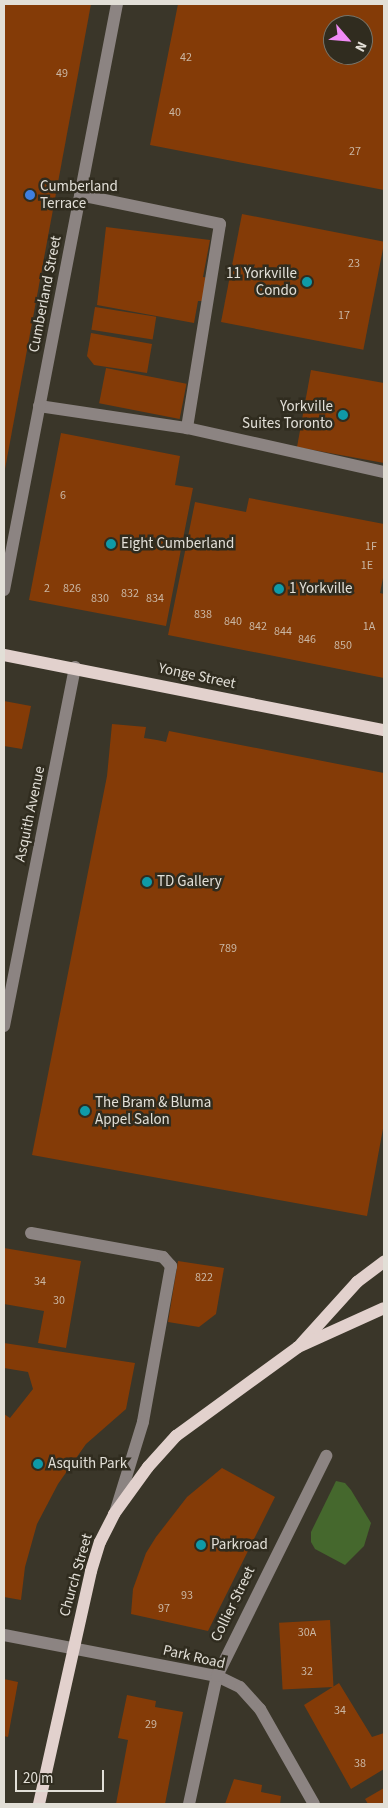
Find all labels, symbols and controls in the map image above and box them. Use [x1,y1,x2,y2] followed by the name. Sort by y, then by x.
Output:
[323,15,373,65] north arrow
[349,38,371,55] text: N
[180,51,192,65] house number: 42
[56,67,68,81] house number: 49
[169,106,181,120] house number: 40
[349,145,361,159] house number: 27
[40,177,118,212] place label: Cumberland Terrace
[24,189,36,201] marker: Cumberland Terrace
[25,234,65,354] street label: Cumberland Street
[348,257,360,271] house number: 23
[226,264,297,299] place label: 11 Yorkville Condo
[301,276,313,288] marker: 11 Yorkville Condo
[338,309,350,323] house number: 17
[242,397,333,432] place label: Yorkville Suites Toronto
[337,409,349,421] marker: Yorkville Suites Toronto
[60,489,66,503] house number: 6
[121,535,234,553] place label: Eight Cumberland
[105,538,117,550] marker: Eight Cumberland
[365,540,377,554] house number: 1F
[361,559,373,573] house number: 1E
[289,580,353,598] place label: 1 Yorkville
[44,582,50,596] house number: 2
[63,582,81,596] house number: 826
[273,583,285,595] marker: 1 Yorkville
[121,587,139,601] house number: 832
[91,592,109,606] house number: 830
[146,592,164,606] house number: 834
[194,608,212,622] house number: 838
[224,615,242,629] house number: 840
[249,620,267,634] house number: 842
[363,620,375,634] house number: 1A
[274,625,292,639] house number: 844
[298,633,316,647] house number: 846
[334,639,352,653] house number: 850
[157,659,237,693] street label: Yonge Street
[11,764,49,864] street label: Asquith Avenue
[157,873,222,891] place label: TD Gallery
[141,876,153,888] marker: TD Gallery
[219,942,237,956] house number: 789
[95,1093,211,1128] place label: The Bram & Bluma Appel Salon
[79,1105,91,1117] marker: The Bram & Bluma Appel Salon
[195,1271,213,1285] house number: 822
[34,1275,46,1289] house number: 34
[53,1294,65,1308] house number: 30
[48,1455,127,1473] place label: Asquith Park
[32,1458,44,1470] marker: Asquith Park
[56,1531,96,1619] street label: Church Street
[211,1536,268,1554] place label: Parkroad
[195,1539,207,1551] marker: Parkroad
[207,1564,259,1644] street label: Collier Street
[181,1589,193,1603] house number: 93
[158,1602,170,1616] house number: 97
[298,1626,316,1640] house number: 30A
[161,1641,227,1673] street label: Park Road
[301,1665,313,1679] house number: 32
[334,1704,346,1718] house number: 34
[145,1718,157,1732] house number: 29
[354,1757,366,1771] house number: 38
[18,1760,106,1792] scale bar
[23,1768,53,1789] text: 20 m

